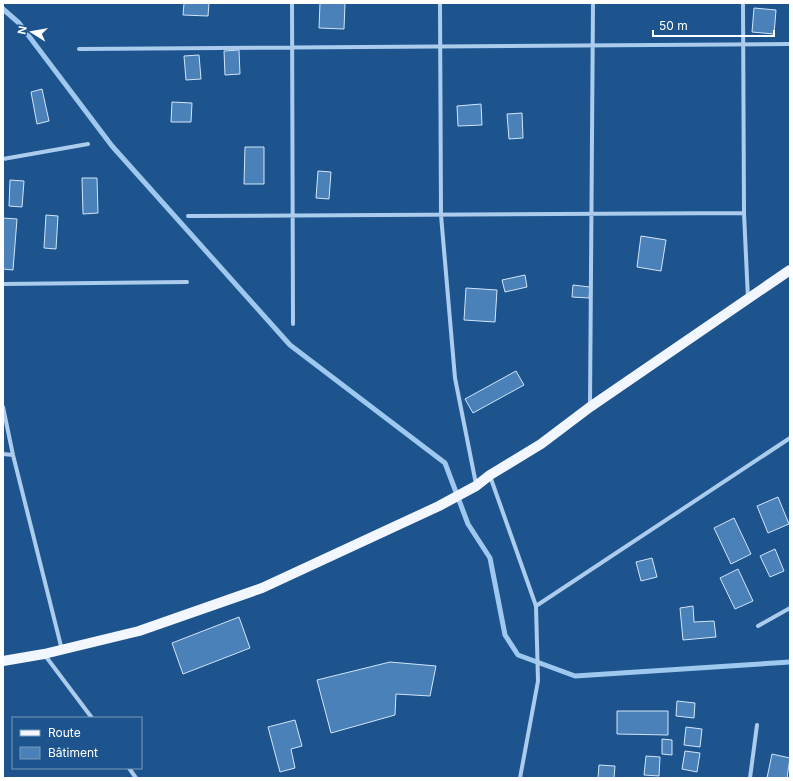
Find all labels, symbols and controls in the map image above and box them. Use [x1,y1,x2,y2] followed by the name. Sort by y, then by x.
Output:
[12,12,52,52] north arrow
[653,12,774,38] scale bar
[659,18,688,33] text: 50 m
[15,25,30,36] text: N
[12,717,142,769] legend
[48,725,81,740] text: Route
[48,745,98,760] text: Bâtiment

